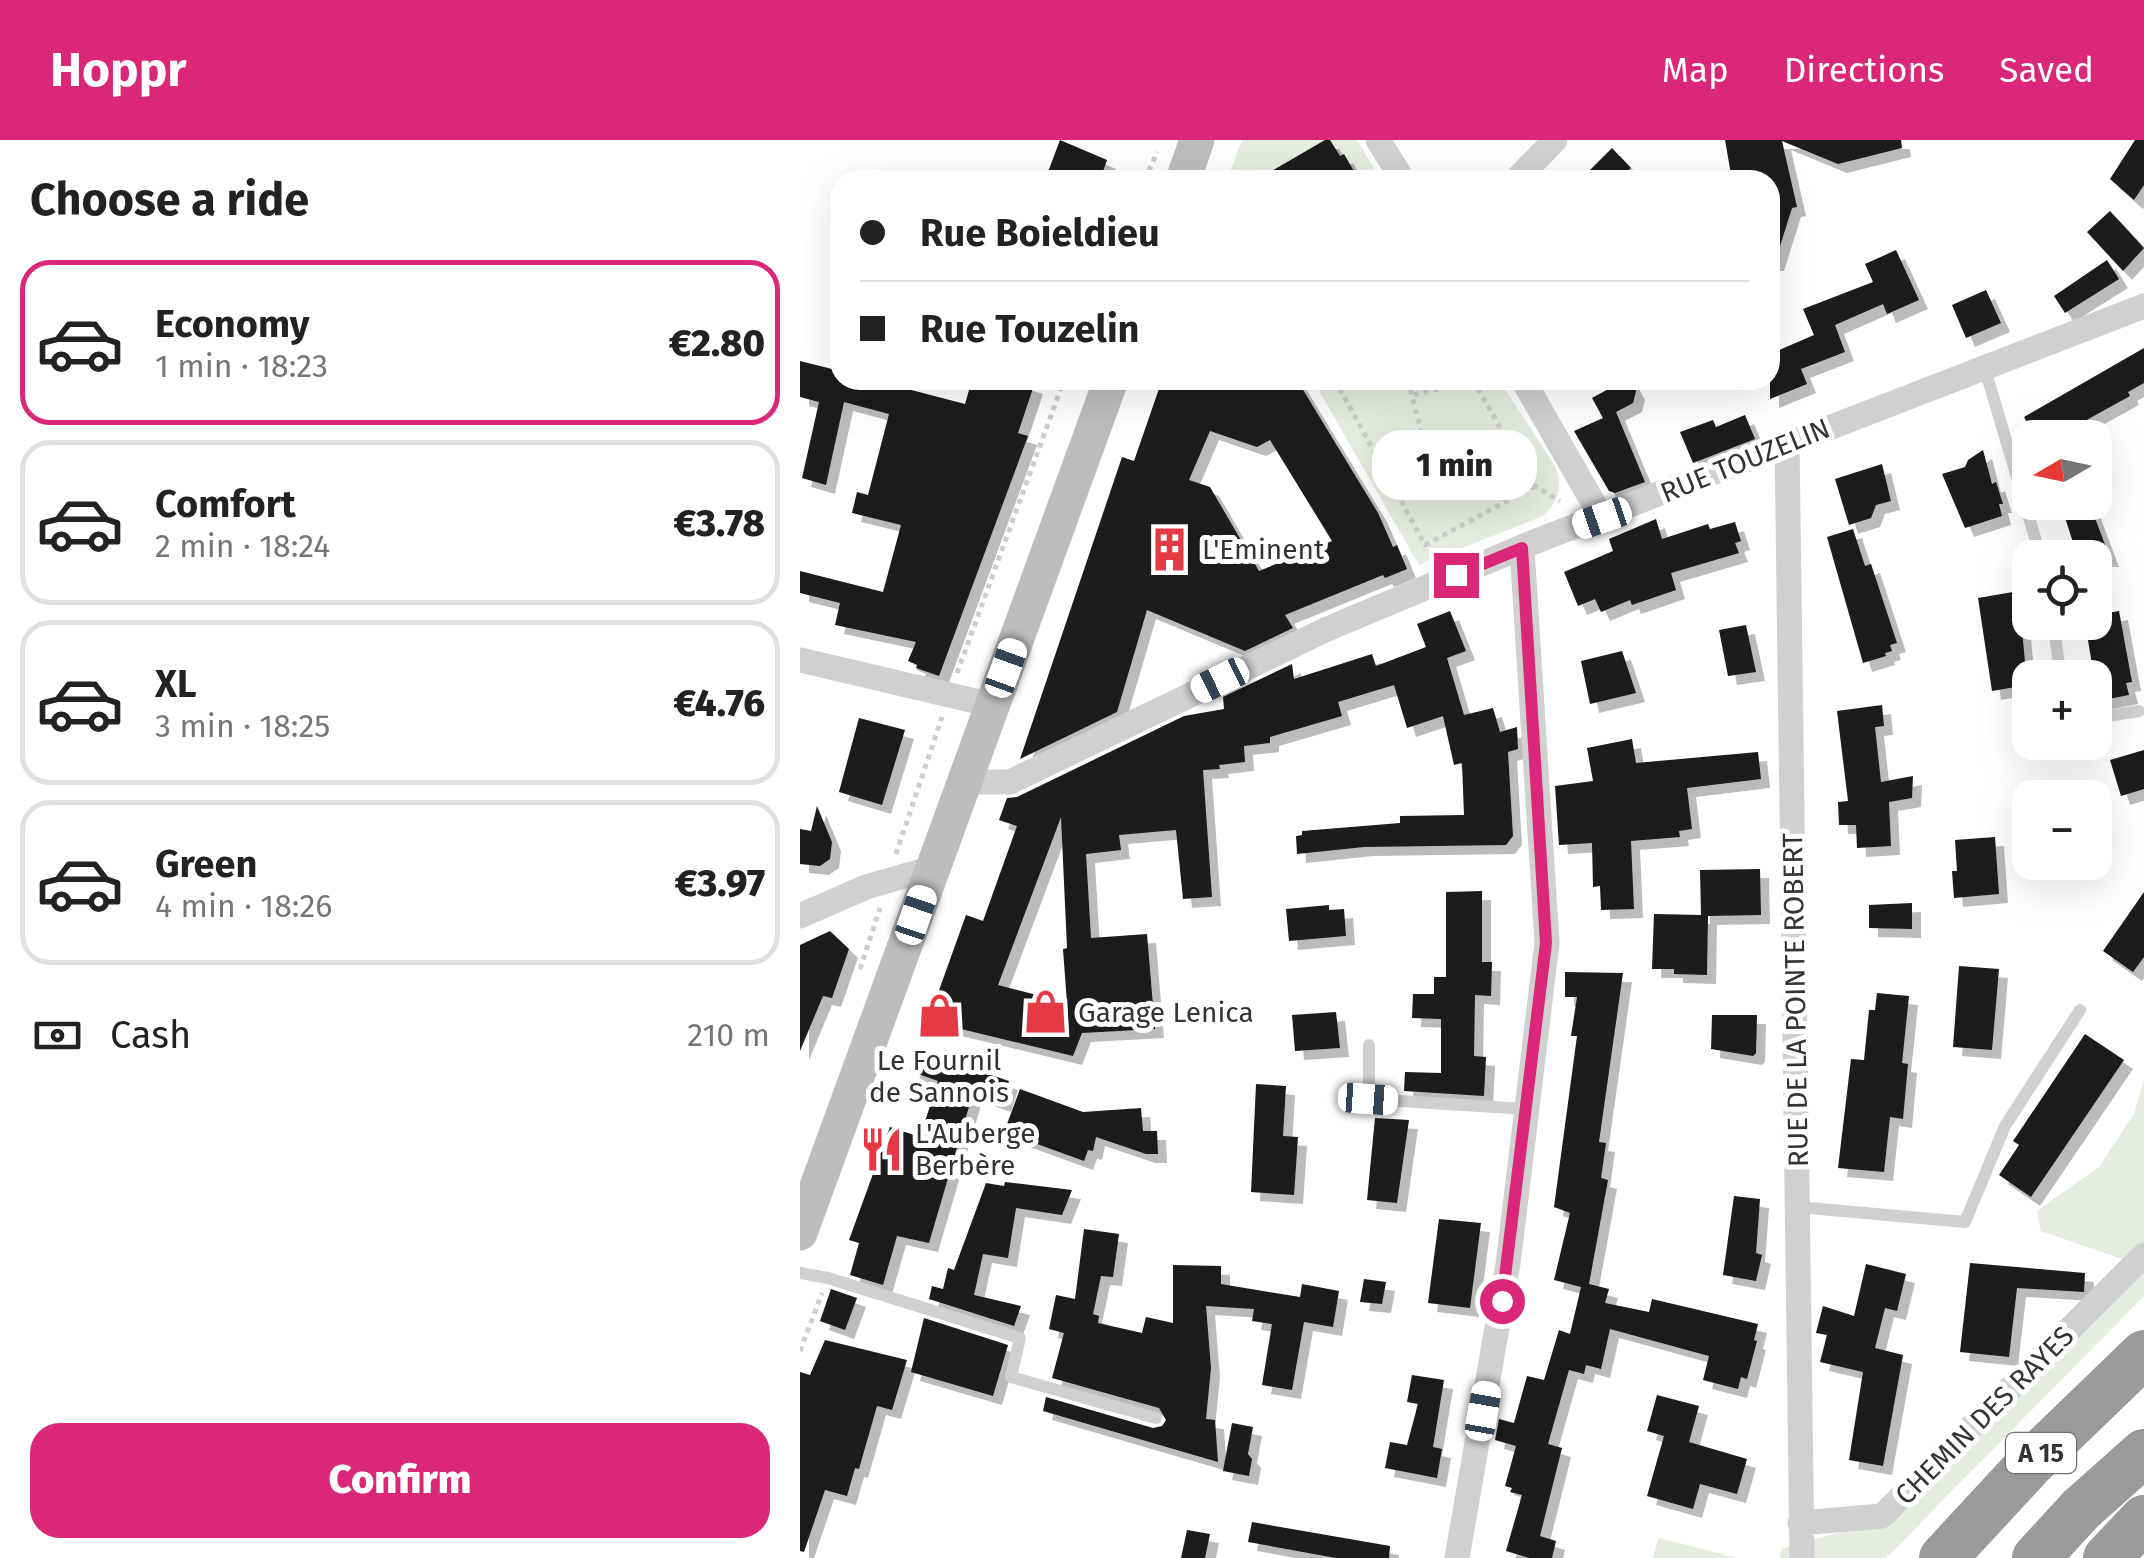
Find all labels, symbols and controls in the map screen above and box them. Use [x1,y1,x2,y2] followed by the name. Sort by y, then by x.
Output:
[50,41,187,99] text: Hoppr
[1662,49,1729,91] text: Map
[1784,49,1944,91] text: Directions
[1999,49,2094,91] text: Saved
[30,173,309,227] text: Choose a ride
[920,210,1160,256] text: Rue Boieldieu
[35,298,125,388] icon: car
[155,301,310,347] text: Economy
[920,306,1140,352] text: Rue Touzelin
[669,320,765,366] text: €2.80
[155,347,328,385] text: 1 min · 18:23
[1656,412,1835,509] street label: RUE TOUZELIN
[2012,420,2112,520] north arrow
[2012,420,2112,880] map controls
[1374,430,1538,500] callout: 1 min
[1416,446,1493,484] text: 1 min
[35,478,125,568] icon: car
[155,481,296,527] text: Comfort
[1569,494,1635,542] car
[673,500,765,546] text: €3.78
[1145,525,1193,573] building icon: L'Eminent
[155,527,330,565] text: 2 min · 18:24
[1202,533,1325,566] place label: L'Eminent
[2012,540,2112,640] button: locate
[1434,553,1479,598] route end
[982,635,1030,701] car
[1186,653,1254,707] car
[35,658,125,748] icon: car
[2012,660,2112,760] button: +
[155,661,197,707] text: XL
[673,680,765,726] text: €4.76
[155,707,330,745] text: 3 min · 18:25
[2012,780,2112,880] button: −
[1776,832,1815,1167] street label: RUE DE LA POINTE ROBERT
[35,838,125,928] icon: car
[155,841,258,887] text: Green
[675,860,765,906] text: €3.97
[892,882,940,948] car
[155,887,332,925] text: 4 min · 18:26
[1021,988,1069,1036] shop icon: Garage Lenica
[915,991,963,1039] shop icon: Le Fournil de Sannois
[1078,996,1254,1029] place label: Garage Lenica
[30,1008,85,1063] icon: cash
[110,1012,191,1058] text: Cash
[687,1016,770,1054] text: 210 m
[869,1044,1009,1109] place label: Le Fournil de Sannois
[1337,1082,1399,1116] car
[915,1117,1035,1182] place label: L'Auberge Berbère
[858,1125,906,1173] restaurant icon: L'Auberge Berbère
[1480,1279,1525,1324] route start
[1888,1319,2080,1511] street label: CHEMIN DES RAYES
[1463,1379,1503,1443] car
[30,1423,770,1538] button: Confirm
[2006,1433,2076,1473] road number: A 15

